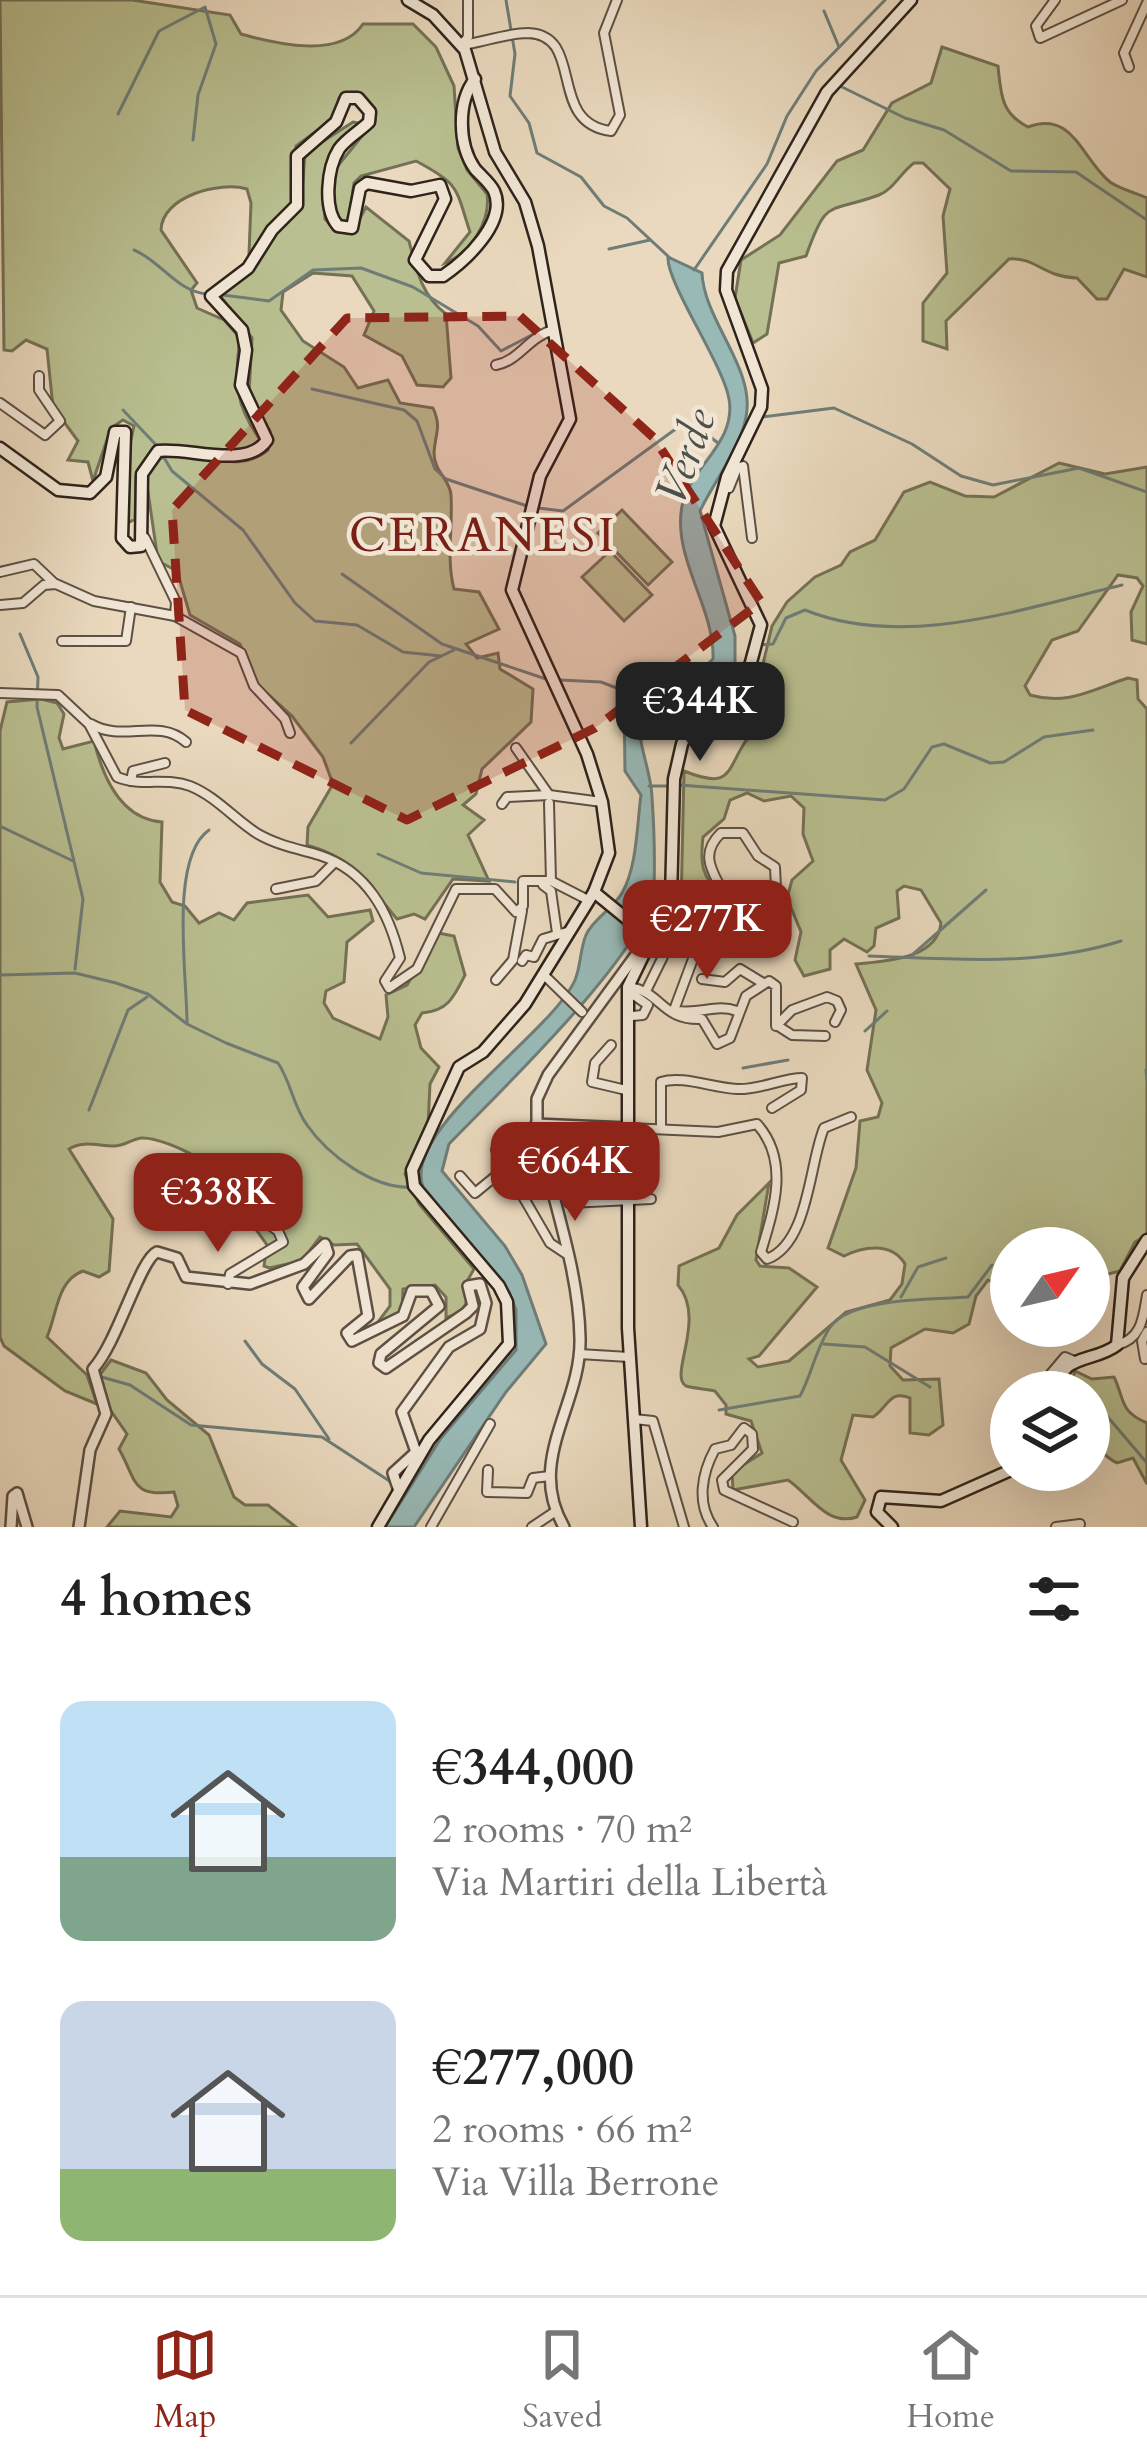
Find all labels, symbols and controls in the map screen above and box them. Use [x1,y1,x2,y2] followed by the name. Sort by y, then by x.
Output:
[640,400,731,513] water label: Verde
[349,503,617,568] district label: CERANESI
[616,662,784,764] pin: €344K
[643,674,757,727] text: €344K
[623,880,791,982] pin: €277K
[650,892,764,945] text: €277K
[491,1122,659,1224] pin: €664K
[518,1134,632,1187] text: €664K
[134,1153,302,1255] pin: €338K
[161,1165,275,1218] text: €338K
[990,1227,1110,1347] north arrow
[990,1227,1110,1491] map controls
[990,1371,1110,1491] button: layers
[60,1564,252,1634] text: 4 homes
[1021,1566,1087,1632] icon: filters
[432,1733,634,1803] text: €344,000
[156,1749,300,1893] icon: home
[432,1803,692,1856] text: 2 rooms · 70 m²
[432,1856,828,1909] text: Via Martiri della Libertà
[432,2033,634,2103] text: €277,000
[156,2049,300,2193] icon: home
[432,2103,692,2156] text: 2 rooms · 66 m²
[432,2156,719,2209] text: Via Villa Berrone
[152,2322,218,2439] tab: Map
[522,2322,602,2439] tab: Saved
[907,2322,995,2439] tab: Home

